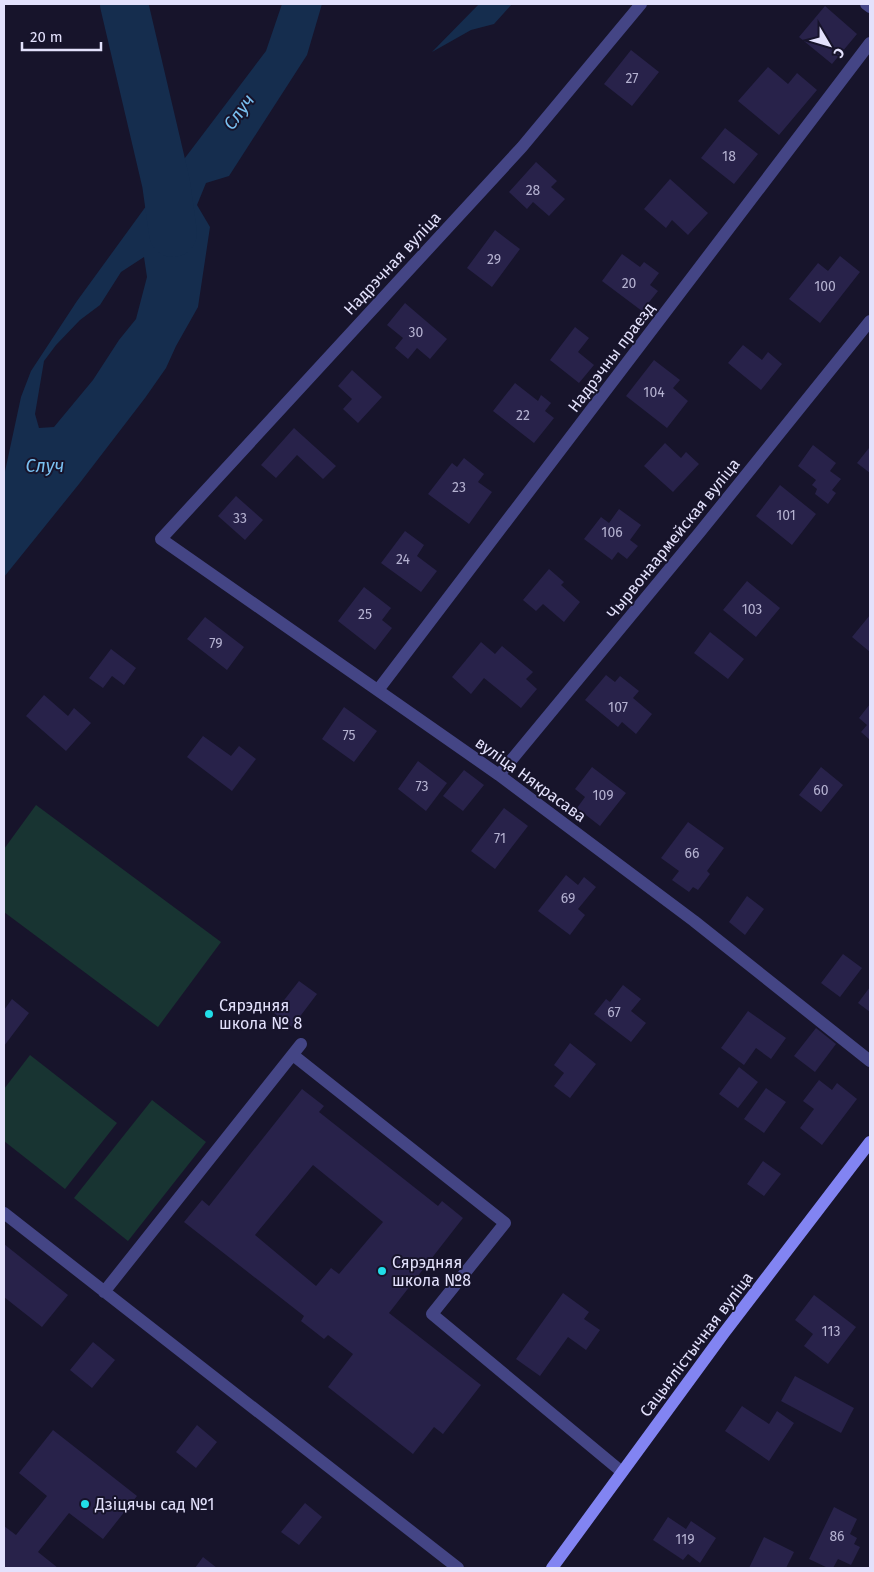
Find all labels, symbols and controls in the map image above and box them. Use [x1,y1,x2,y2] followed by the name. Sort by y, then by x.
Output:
[22,20,101,52] scale bar
[804,20,854,70] north arrow
[30,28,63,46] text: 20 m
[830,44,848,61] text: С
[625,70,639,87] house number: 27
[219,90,259,134] water label: Случ
[722,148,736,165] house number: 18
[526,182,541,199] house number: 28
[340,208,445,319] street label: Надрэчная вуліца
[487,251,501,268] house number: 29
[622,275,637,292] house number: 20
[814,278,836,295] house number: 100
[564,299,659,416] street label: Надрэчны праезд
[409,324,424,341] house number: 30
[643,384,665,401] house number: 104
[516,407,530,424] house number: 22
[603,454,744,622] street label: Чырвонаармейская вуліца
[26,455,64,477] water label: Случ
[452,479,466,496] house number: 23
[776,507,796,524] house number: 101
[233,510,247,527] house number: 33
[601,524,623,541] house number: 106
[396,551,411,568] house number: 24
[742,601,762,618] house number: 103
[358,606,372,623] house number: 25
[209,635,223,652] house number: 79
[608,699,628,716] house number: 107
[342,727,356,744] house number: 75
[472,733,590,826] street label: вуліца Някрасава
[415,778,429,795] house number: 73
[813,782,829,799] house number: 60
[592,787,614,804] house number: 109
[494,830,506,847] house number: 71
[685,845,699,862] house number: 66
[561,890,575,907] house number: 69
[219,996,302,1033] place label: Сярэдняя школа № 8
[607,1004,621,1021] house number: 67
[203,1008,215,1020] marker: Сярэдняя школа № 8
[392,1253,471,1290] place label: Сярэдняя школа №8
[376,1265,388,1277] marker: Сярэдняя школа №8
[636,1268,757,1420] street label: Сацыялістычная вуліца
[822,1323,840,1340] house number: 113
[94,1495,215,1514] place label: Дзіцячы сад №1
[79,1498,91,1510] marker: Дзіцячы сад №1
[829,1528,845,1545] house number: 86
[675,1531,695,1548] house number: 119

